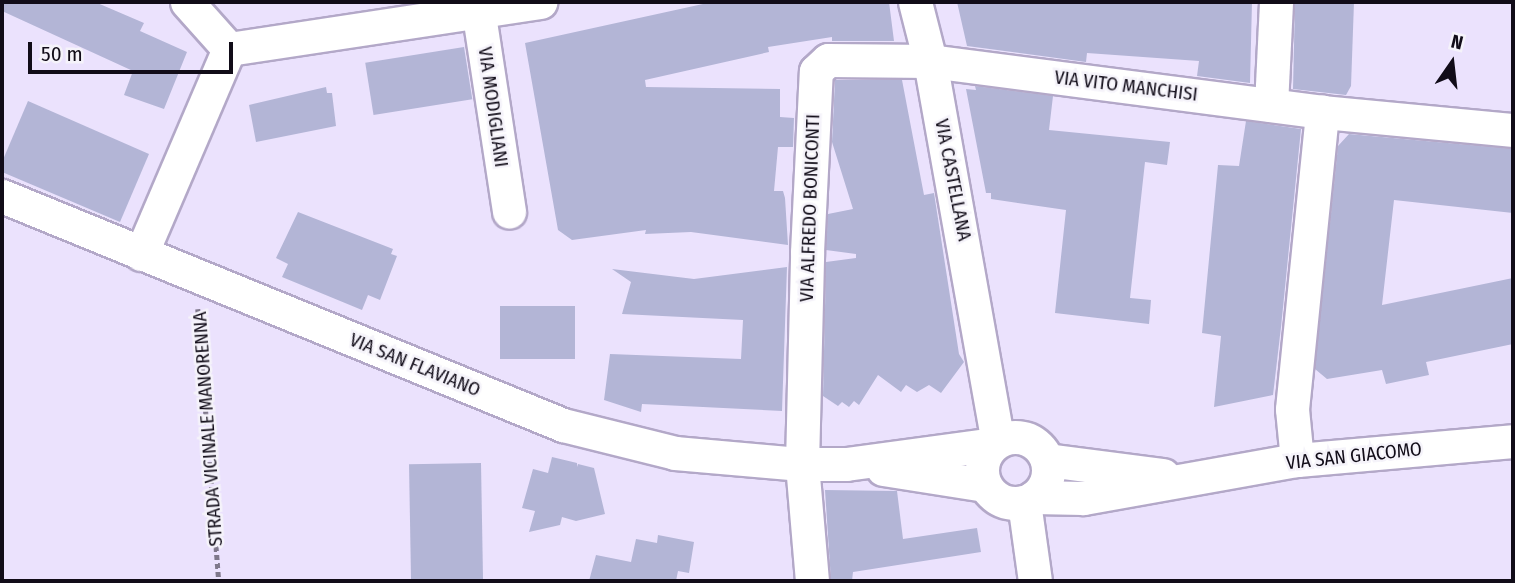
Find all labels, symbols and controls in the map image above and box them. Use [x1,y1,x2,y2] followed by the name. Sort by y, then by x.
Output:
[32,28,236,72] scale bar
[1417,28,1487,98] north arrow
[1449,30,1466,55] text: N
[41,41,83,67] text: 50 m
[473,45,513,169] street label: VIA MODIGLIANI
[1053,66,1199,106] street label: VIA VITO MANCHISI
[795,114,825,302] street label: VIA ALFREDO BONICONTI
[930,117,976,243] street label: VIA CASTELLANA
[188,311,228,547] street label: STRADA VICINALE MANORENNA
[346,328,484,402] street label: VIA SAN FLAVIANO
[1285,438,1423,474] street label: VIA SAN GIACOMO

